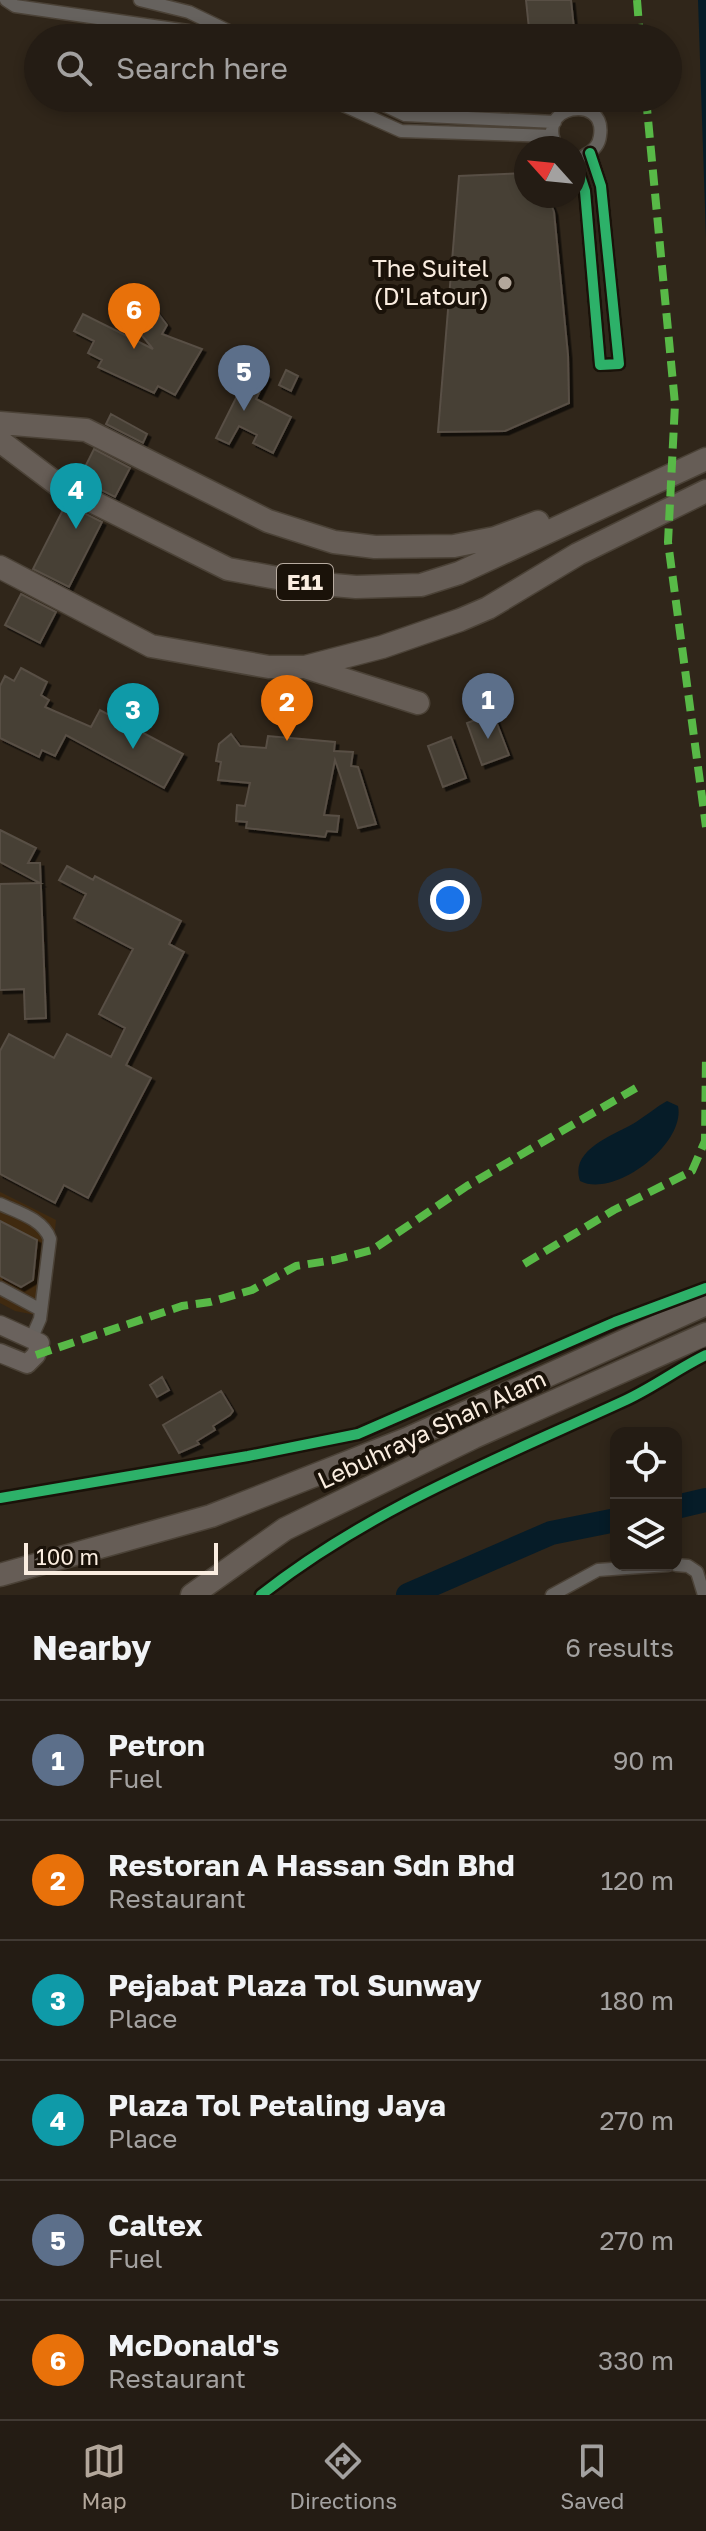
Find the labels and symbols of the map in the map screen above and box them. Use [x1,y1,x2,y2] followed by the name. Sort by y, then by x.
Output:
[514,136,586,208] north arrow
[372,253,489,310] place label: The Suitel (D'Latour)
[496,274,514,292] marker: The Suitel (D'Latour)
[108,283,160,349] pin: 6
[218,345,270,411] pin: 5
[50,463,102,529] pin: 4
[277,564,333,600] road number: E11
[462,673,514,739] pin: 1
[261,675,313,741] pin: 2
[107,683,159,749] pin: 3
[430,880,470,920] your location
[313,1363,550,1494] street label: Lebuhraya Shah Alam
[24,1539,218,1575] scale bar

